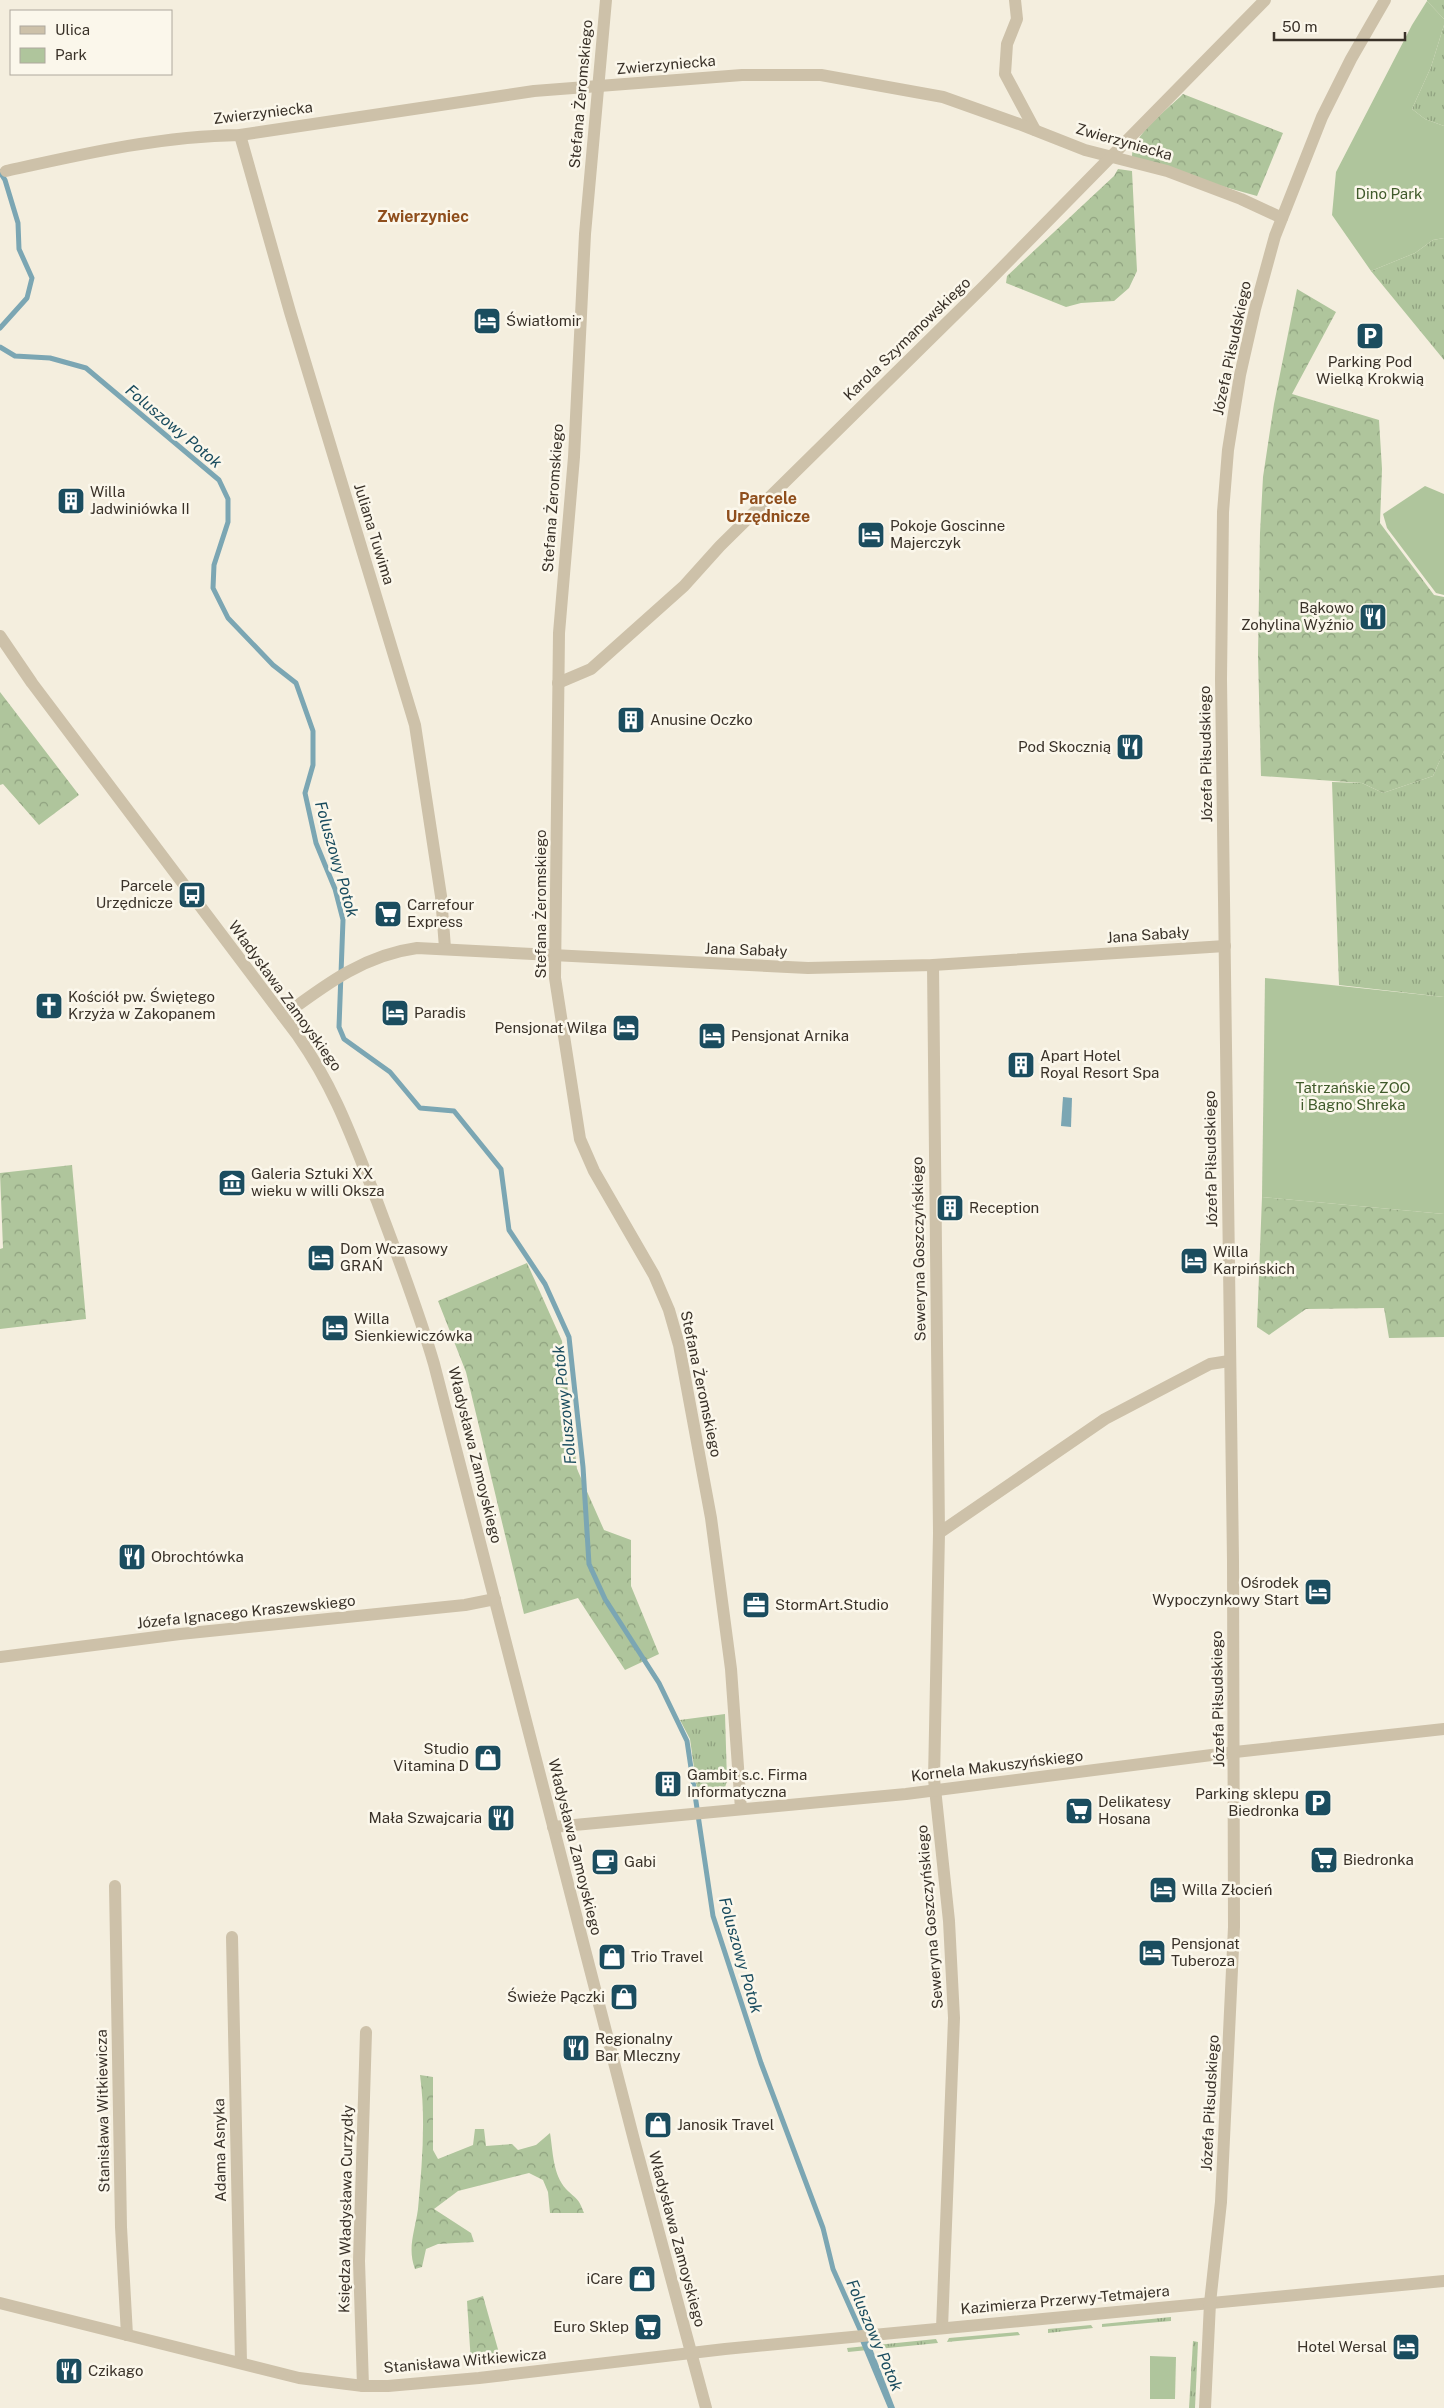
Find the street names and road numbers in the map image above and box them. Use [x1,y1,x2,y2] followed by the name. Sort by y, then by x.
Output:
[565,19,595,169] street label: Stefana Żeromskiego
[616,52,716,77] street label: Zwierzyniecka
[212,98,313,127] street label: Zwierzyniecka
[1074,120,1174,163] street label: Zwierzyniecka
[840,274,974,404] street label: Karola Szymanowskiego
[1209,279,1254,417] street label: Józefa Piłsudskiego
[538,423,566,573] street label: Stefana Żeromskiego
[351,481,398,587] street label: Juliana Tuwima
[1196,685,1215,823] street label: Józefa Piłsudskiego
[531,829,549,979] street label: Stefana Żeromskiego
[225,917,346,1074] street label: Władysława Zamoyskiego
[1106,923,1190,946] street label: Jana Sabały
[704,940,788,959] street label: Jana Sabały
[1201,1090,1220,1228] street label: Józefa Piłsudskiego
[908,1157,929,1341] street label: Seweryna Goszczyńskiego
[678,1309,726,1459] street label: Stefana Żeromskiego
[445,1365,506,1545] street label: Władysława Zamoyskiego
[136,1592,356,1631] street label: Józefa Ignacego Kraszewskiego
[1208,1630,1227,1768] street label: Józefa Piłsudskiego
[910,1747,1084,1784] street label: Kornela Makuszyńskiego
[545,1757,606,1937] street label: Władysława Zamoyskiego
[913,1824,946,2010] street label: Seweryna Goszczyńskiego
[93,2029,112,2193] street label: Stanisława Witkiewicza
[1197,2034,1222,2172] street label: Józefa Piłsudskiego
[210,2098,229,2202] street label: Adama Asnyka
[335,2105,356,2313] street label: Księdza Władysława Curzydły
[646,2149,709,2329] street label: Władysława Zamoyskiego
[960,2282,1170,2317] street label: Kazimierza Przerwy-Tetmajera
[383,2345,547,2376] street label: Stanisława Witkiewicza

